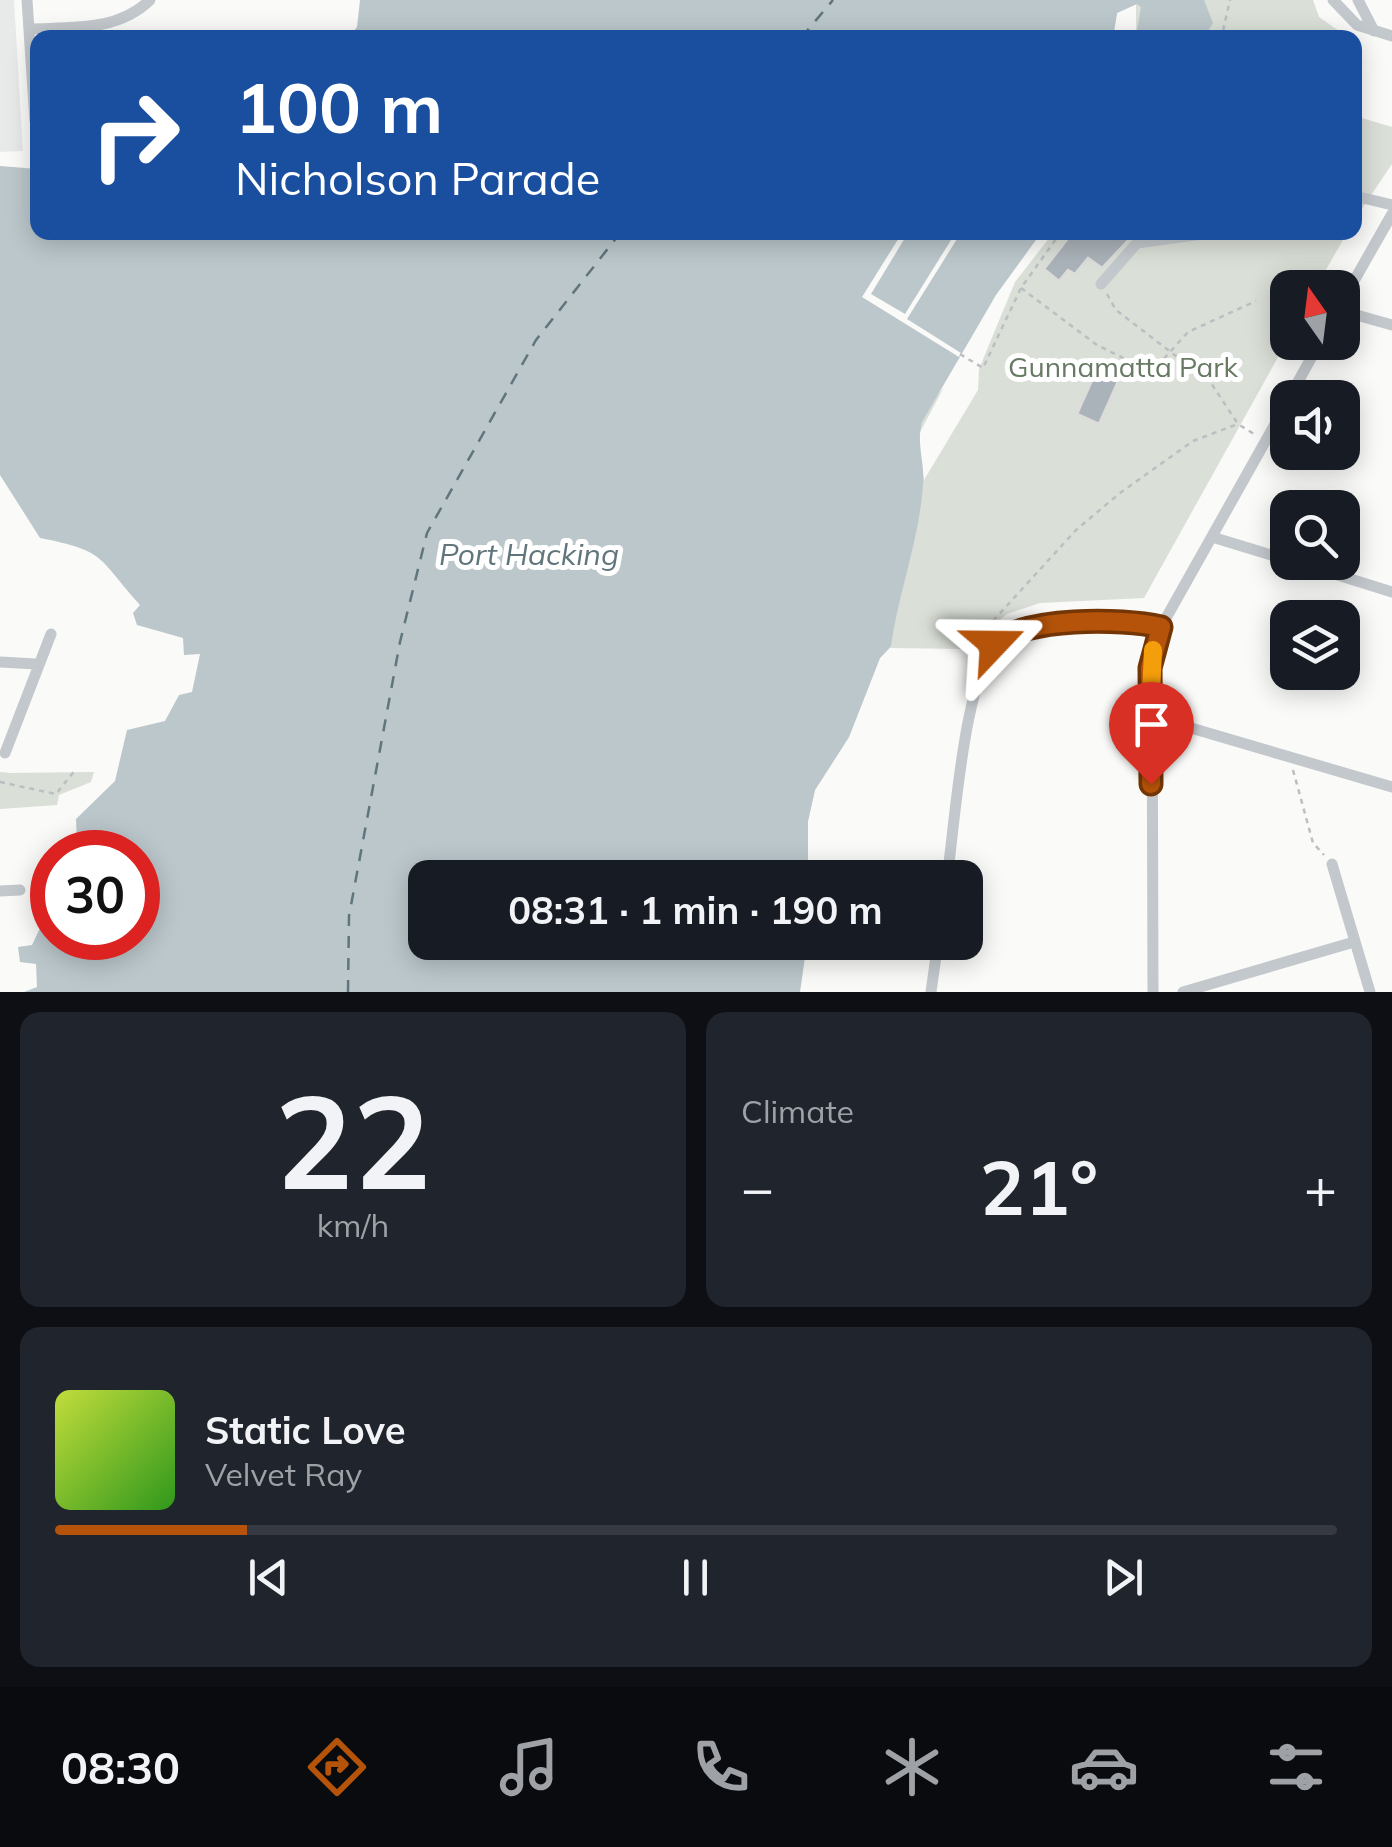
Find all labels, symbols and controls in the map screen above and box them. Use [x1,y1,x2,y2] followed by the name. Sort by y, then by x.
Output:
[235,63,443,151] text: 100 m
[70,70,200,200] icon: right
[235,150,600,206] text: Nicholson Parade
[1270,270,1360,360] north arrow
[1270,270,1360,690] map controls
[1008,349,1239,384] park label: Gunnamatta Park
[1270,380,1360,470] button: sound
[1270,490,1360,580] button: search
[439,535,619,573] water label: Port Hacking
[942,592,1046,696] position arrow
[1270,600,1360,690] button: layers
[1109,682,1194,785] pin
[1124,697,1179,752] icon: arrive
[30,830,160,960] speed limit sign: 30
[508,886,883,934] text: 08:31 · 1 min · 190 m
[275,1058,431,1222] text: 22
[741,1091,854,1131] text: Climate
[980,1140,1098,1234] text: 21°
[741,1153,774,1222] text: −
[1304,1153,1337,1222] text: +
[317,1205,389,1245] text: km/h
[205,1406,406,1454] text: Static Love
[205,1454,362,1494] text: Velvet Ray
[241,1550,296,1605] icon: previous
[668,1550,723,1605] icon: pause
[1096,1550,1151,1605] icon: next
[302,1732,372,1802] icon: directions
[494,1732,564,1802] icon: music
[686,1732,756,1802] icon: phone
[877,1732,947,1802] icon: climate
[1069,1732,1139,1802] icon: car
[1261,1732,1331,1802] icon: filters
[61,1739,180,1795] text: 08:30

